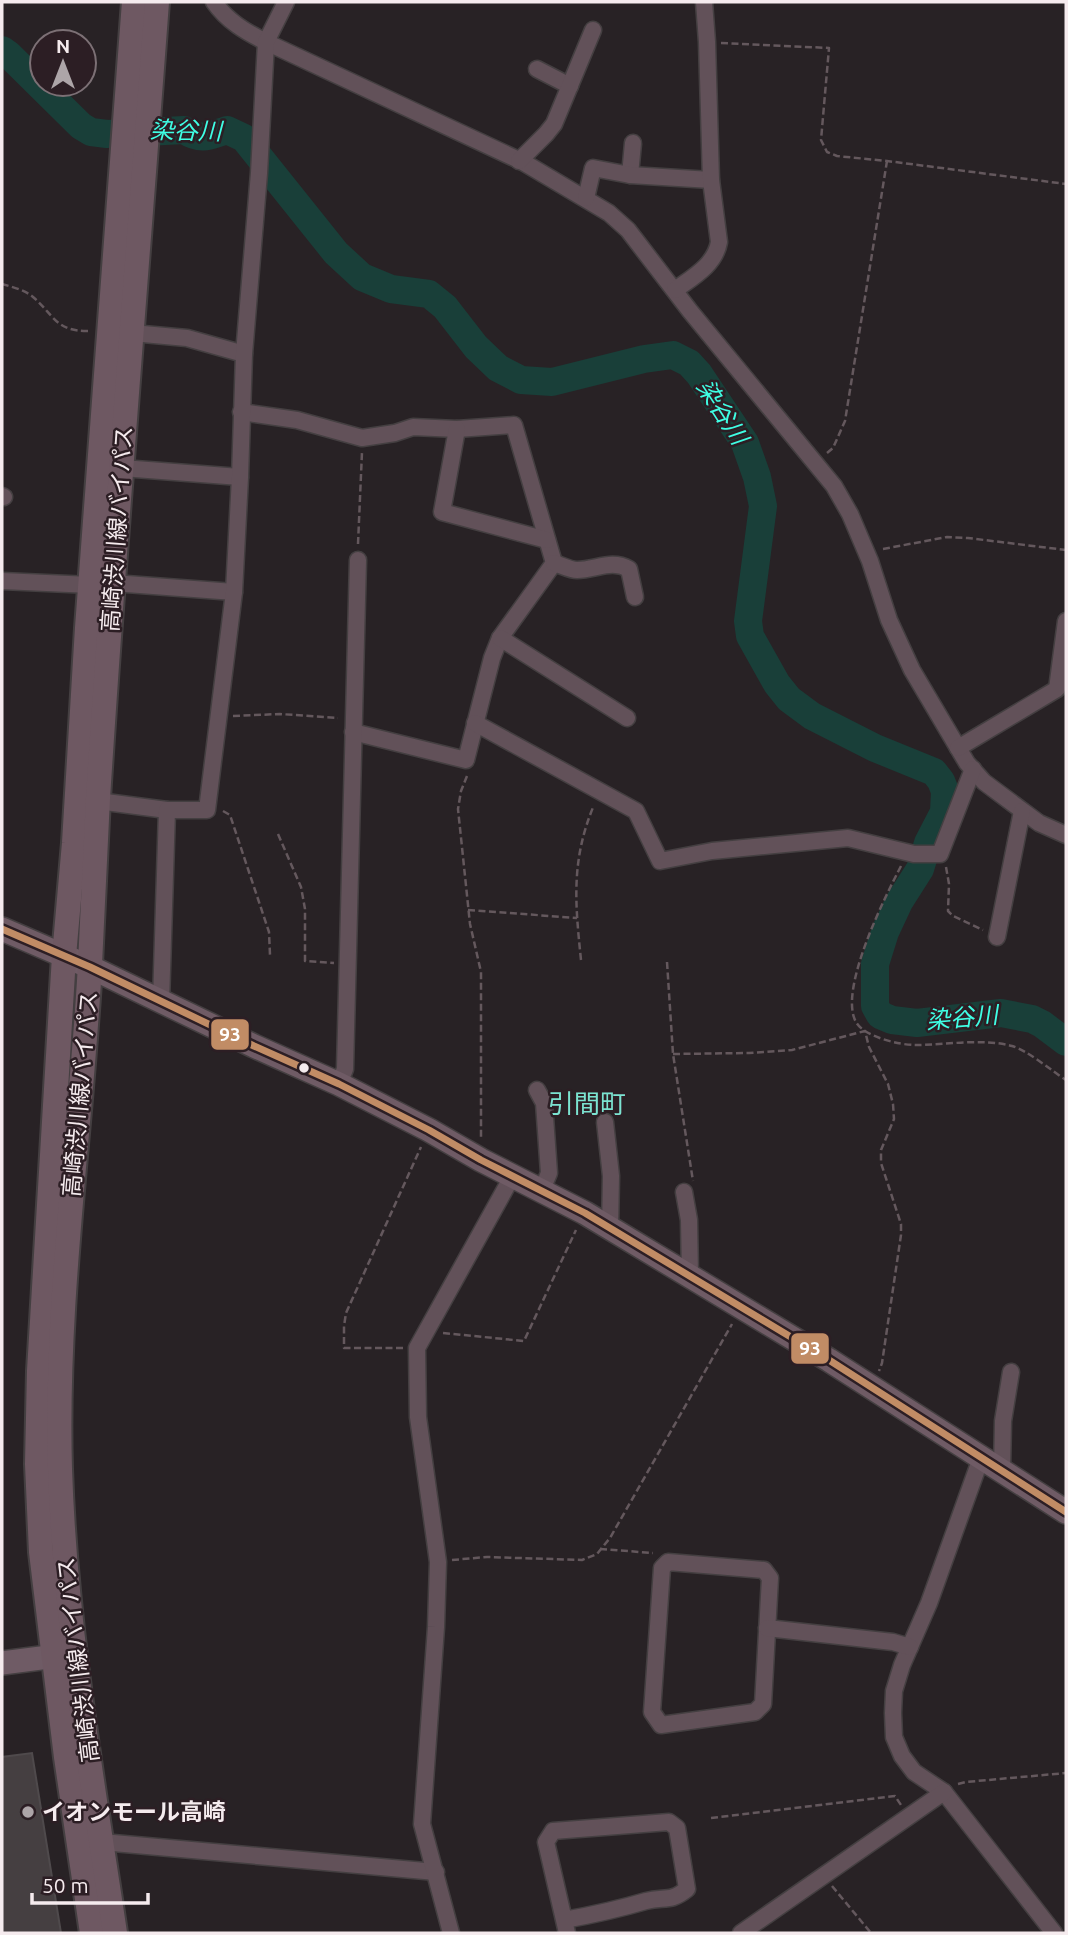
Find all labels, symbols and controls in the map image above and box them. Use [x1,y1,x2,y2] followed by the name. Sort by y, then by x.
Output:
[28,28,98,98] north arrow
[56,35,70,57] text: N
[150,116,225,145] water label: 染谷川
[691,374,755,452] water label: 染谷川
[97,425,136,633] street label: 高崎渋川線バイパス
[58,990,101,1198] street label: 高崎渋川線バイパス
[925,1001,1002,1034] water label: 染谷川
[210,1018,250,1051] line badge: 93
[219,1023,241,1045] text: 93
[297,1061,311,1075] unlabelled marker
[548,1089,626,1118] district label: 引間町
[790,1332,830,1365] line badge: 93
[799,1337,821,1359] text: 93
[53,1556,102,1764] street label: 高崎渋川線バイパス
[42,1799,226,1824] place label: イオンモール高崎
[20,1804,36,1820] marker: イオンモール高崎
[32,1862,147,1906] scale bar
[42,1873,89,1897] text: 50 m

